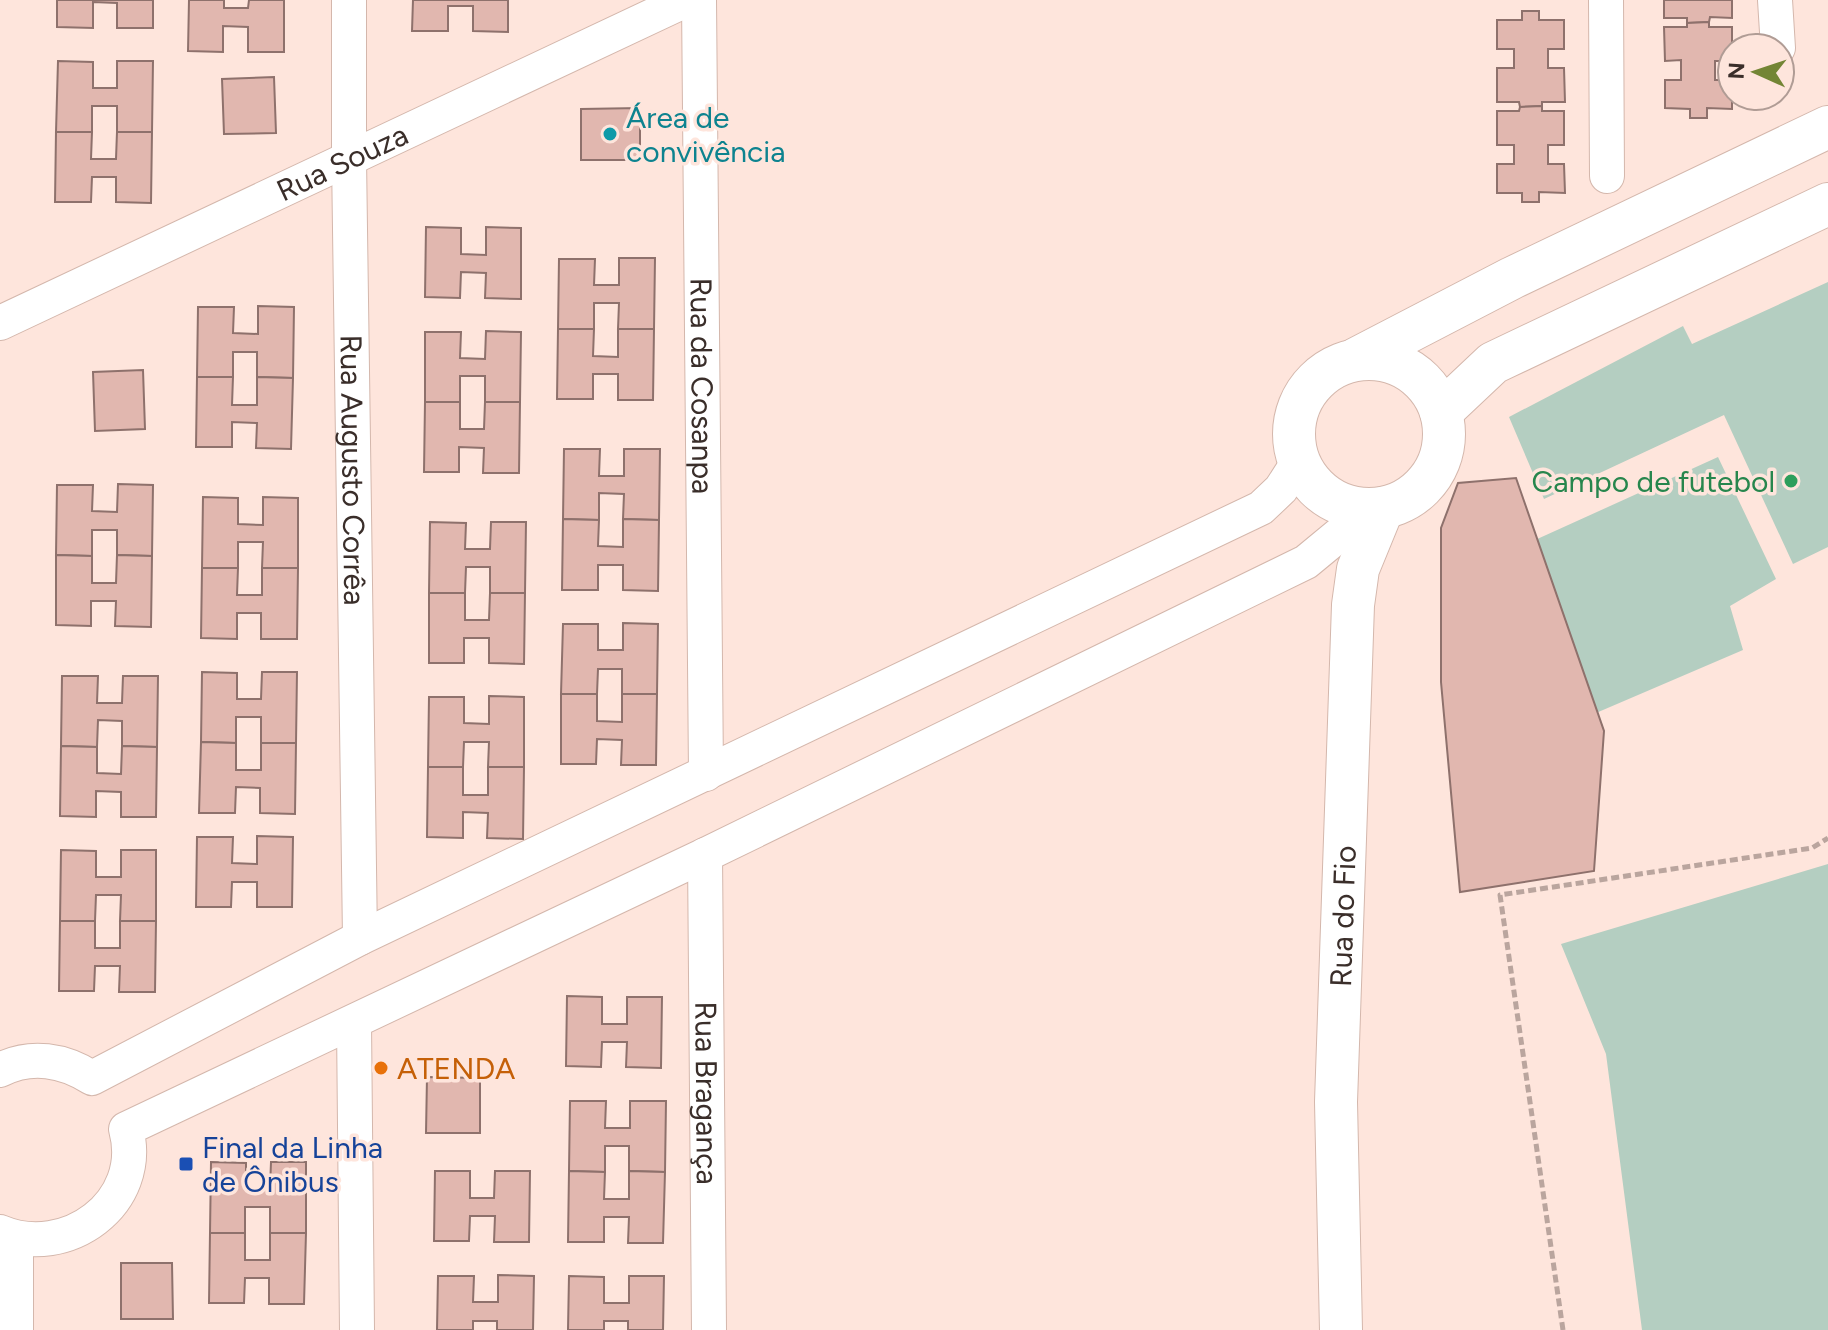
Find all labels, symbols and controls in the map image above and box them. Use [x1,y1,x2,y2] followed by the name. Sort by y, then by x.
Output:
[1716,32,1796,112] north arrow
[1723,62,1750,80] text: N
[626,99,786,170] place label: Área de convivência
[270,115,414,209] street label: Rua Souza
[601,125,619,143] marker: Área de convivência
[683,277,722,495] street label: Rua da Cosanpa
[333,334,374,606] street label: Rua Augusto Corrêa
[1532,463,1775,500] place label: Campo de futebol
[1782,472,1800,490] marker: Campo de futebol
[1321,845,1363,987] street label: Rua do Fio
[688,1001,726,1185] street label: Rua Bragança
[397,1050,516,1087] place label: ATENDA
[372,1059,390,1077] marker: ATENDA
[202,1129,383,1200] place label: Final da Linha de Ônibus
[177,1155,195,1173] marker: Final da Linha de Ônibus

